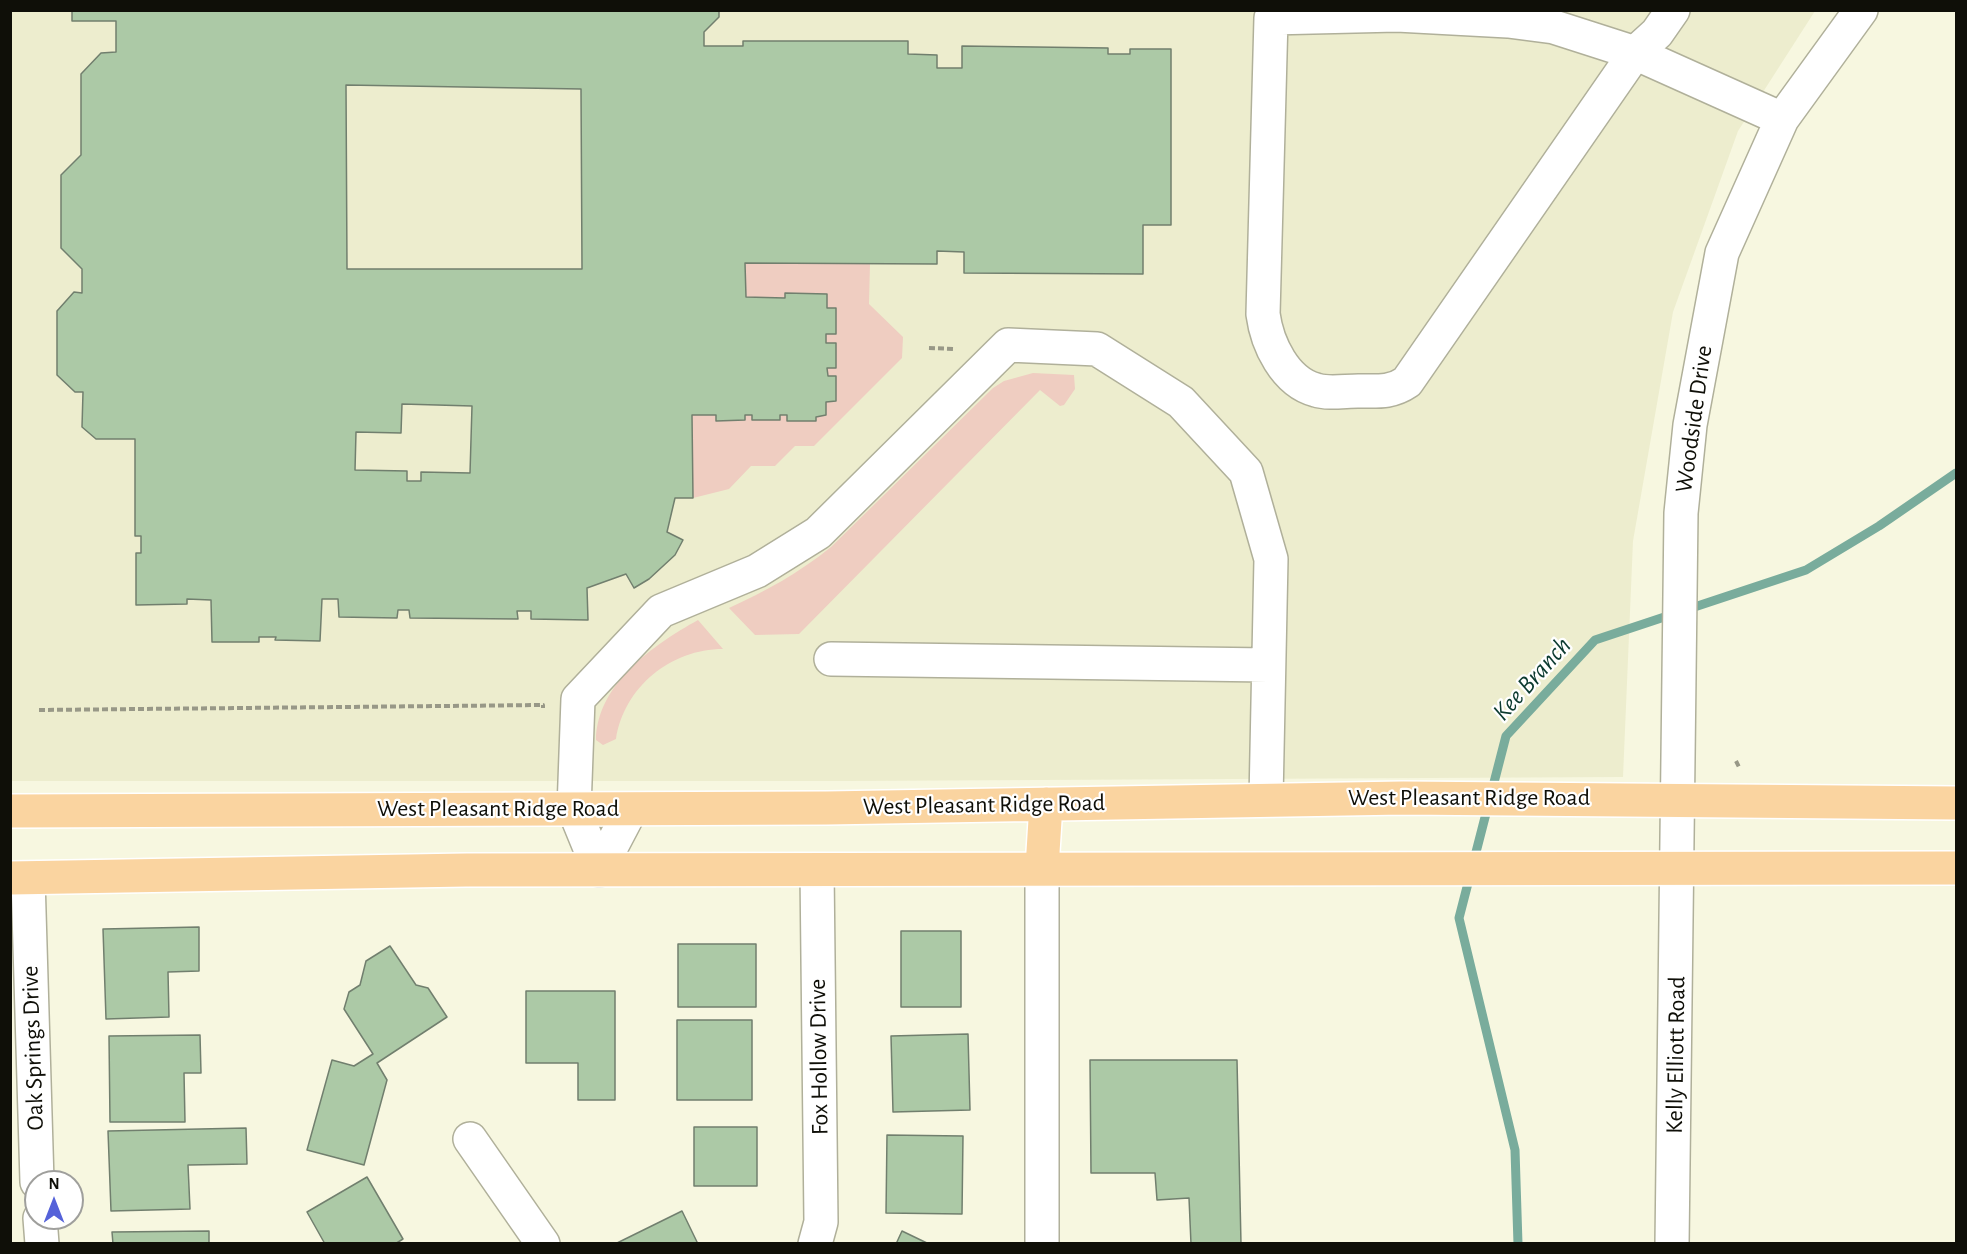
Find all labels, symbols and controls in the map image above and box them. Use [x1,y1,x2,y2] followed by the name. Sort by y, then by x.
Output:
[1669,343,1719,495] street label: Woodside Drive
[1486,631,1578,727] water label: Kee Branch
[1348,784,1590,812] street label: West Pleasant Ridge Road
[863,788,1105,822] street label: West Pleasant Ridge Road
[377,795,619,823] street label: West Pleasant Ridge Road
[16,965,50,1131] street label: Oak Springs Drive
[1660,976,1692,1134] street label: Kelly Elliott Road
[803,979,835,1135] street label: Fox Hollow Drive
[24,1170,84,1230] north arrow
[48,1176,60,1192] text: N

